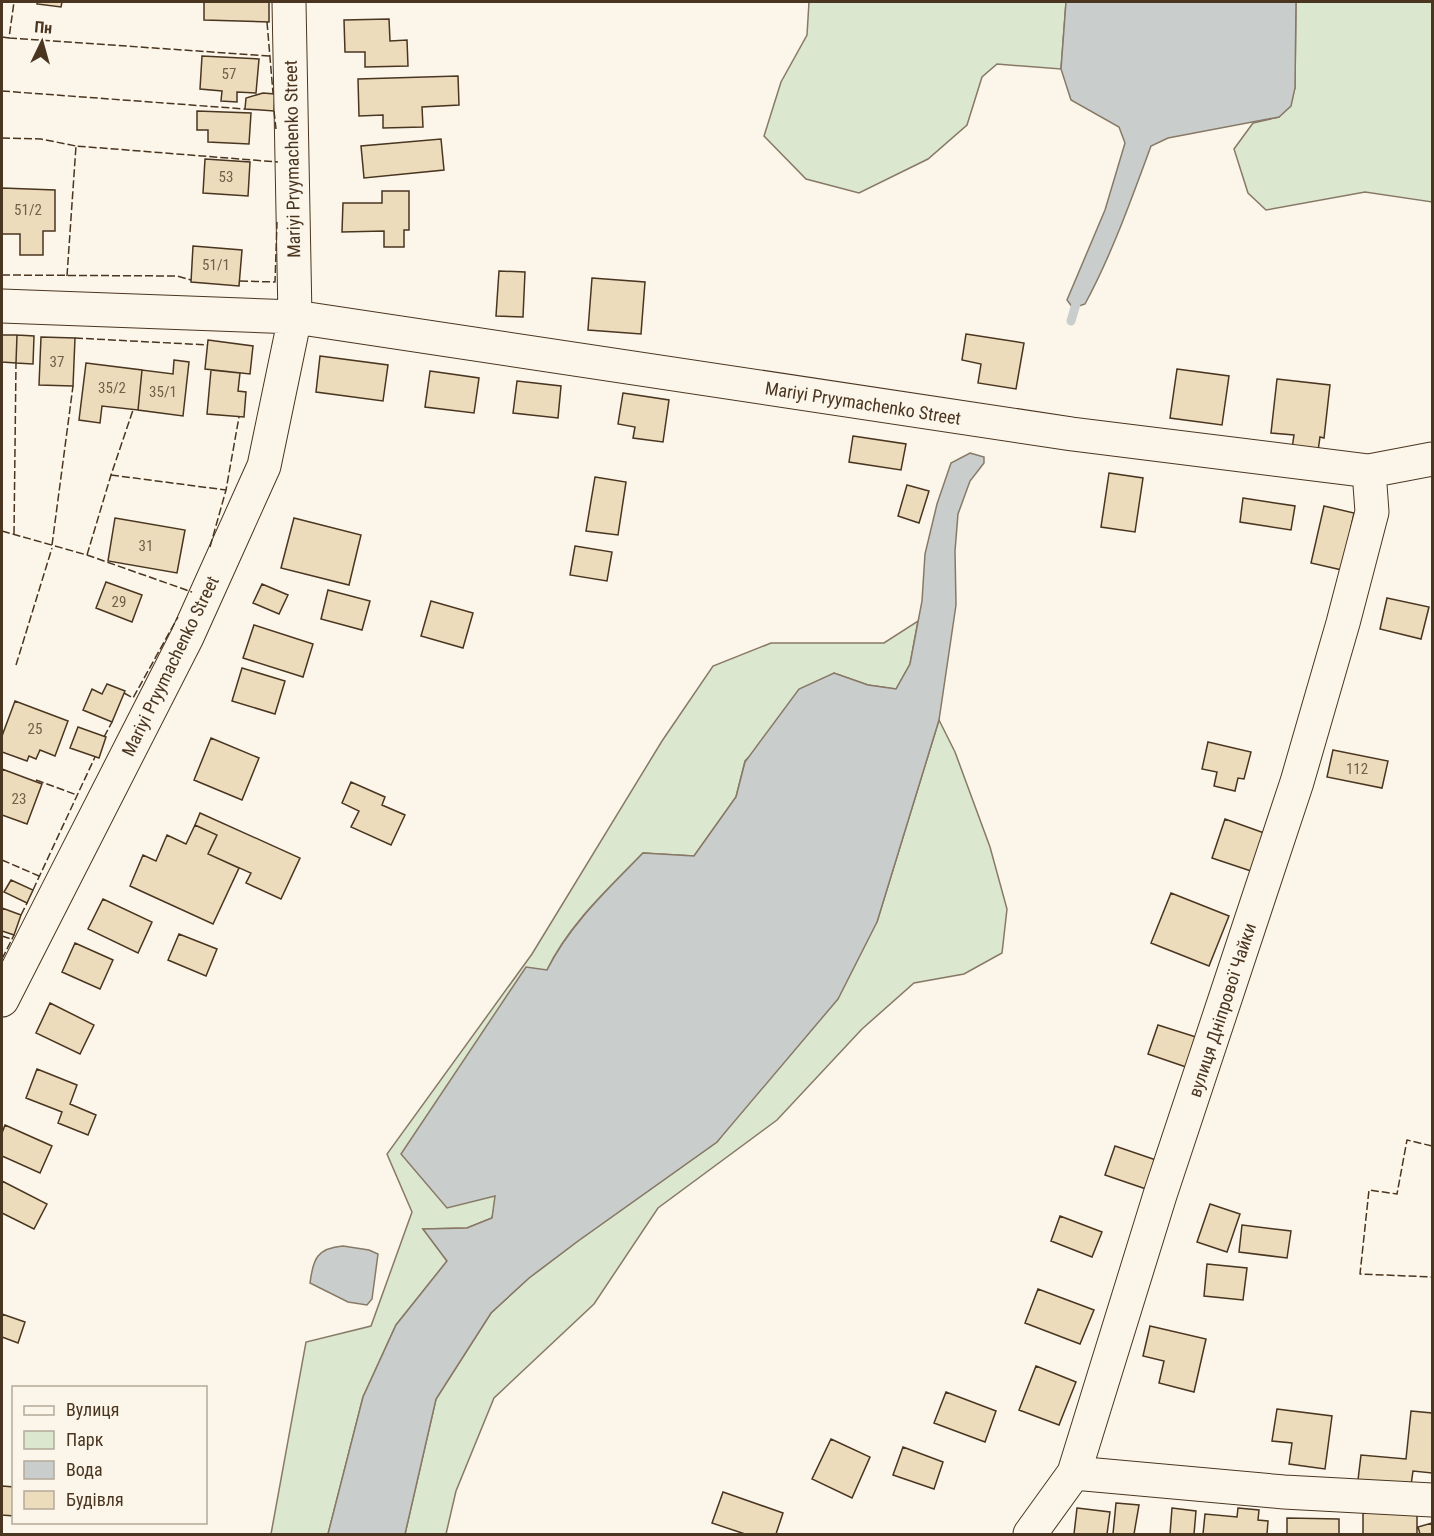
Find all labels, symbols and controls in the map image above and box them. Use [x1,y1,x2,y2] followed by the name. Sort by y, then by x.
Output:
[12,12,72,72] north arrow
[34,17,53,38] text: Пн
[280,60,304,258] street label: Mariyi Pryymachenko Street
[222,65,236,83] house number: 57
[219,168,233,186] house number: 53
[14,201,42,219] house number: 51/2
[202,256,230,274] house number: 51/1
[50,353,64,371] house number: 37
[764,377,962,429] street label: Mariyi Pryymachenko Street
[98,379,126,397] house number: 35/2
[149,383,177,401] house number: 35/1
[139,537,153,555] house number: 31
[117,572,223,760] street label: Mariyi Pryymachenko Street
[112,593,126,611] house number: 29
[28,720,42,738] house number: 25
[1346,760,1368,778] house number: 112
[12,790,26,808] house number: 23
[1184,920,1260,1100] street label: вулиця Дніпрової Чайки
[12,1386,207,1524] legend
[66,1399,120,1420] text: Вулиця
[66,1429,104,1450] text: Парк
[66,1459,103,1480] text: Вода
[66,1489,124,1510] text: Будівля

